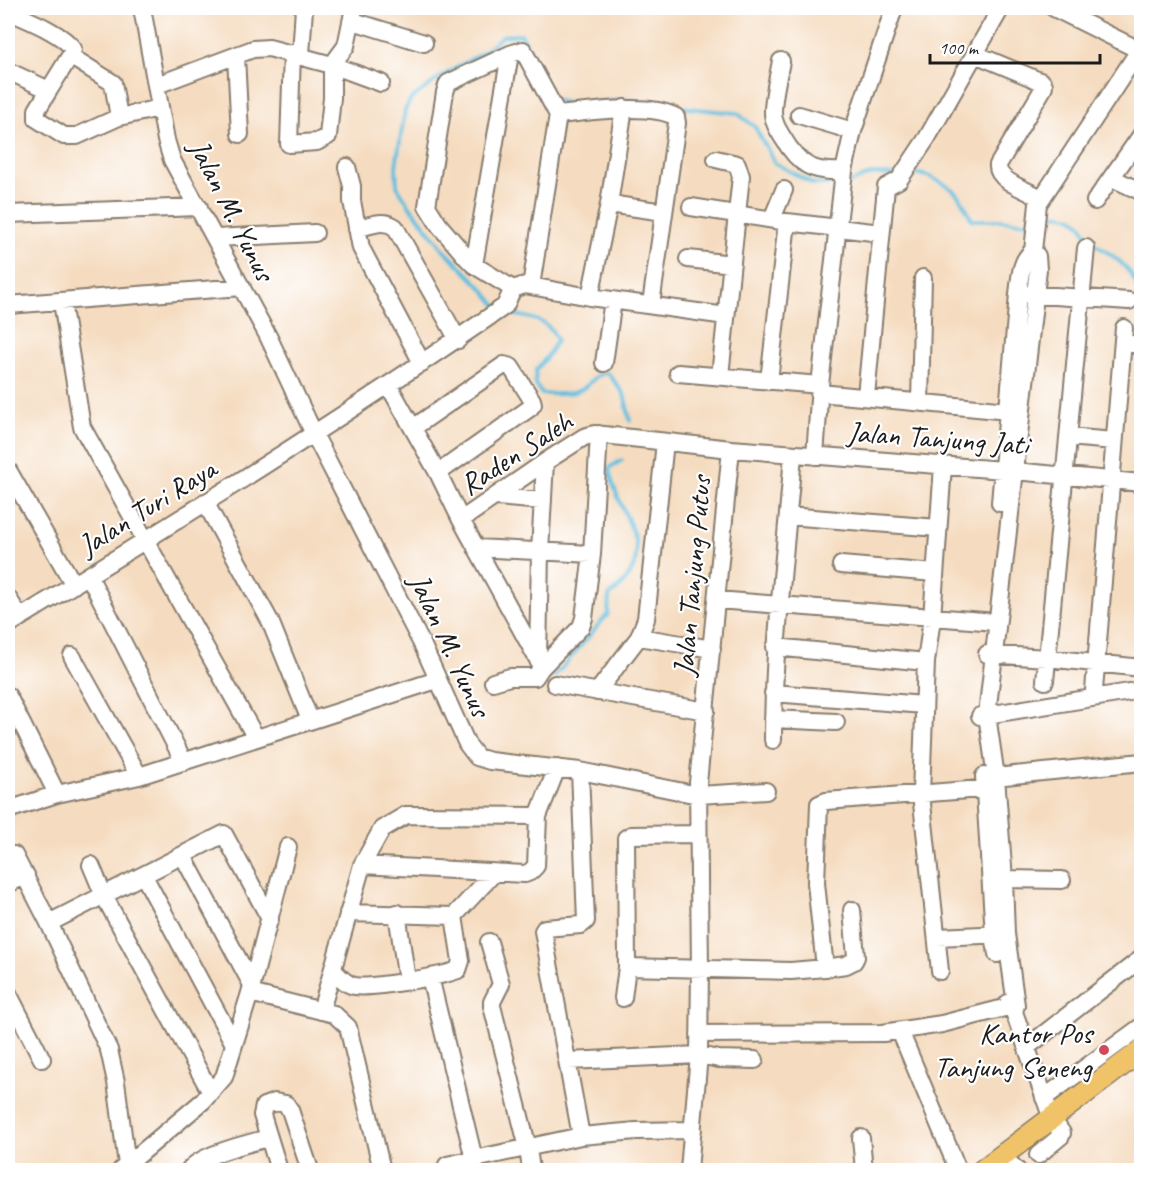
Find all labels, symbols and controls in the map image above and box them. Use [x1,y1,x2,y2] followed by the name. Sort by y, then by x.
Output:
[930,27,1100,65] scale bar
[939,37,980,59] text: 100 m
[179,131,285,290] street label: Jalan M. Yunus
[452,401,581,503] street label: Raden Saleh
[844,413,1033,464] street label: Jalan Tanjung Jati
[69,448,225,565] street label: Jalan Turi Raya
[664,472,720,680] street label: Jalan Tanjung Putus
[399,565,501,725] street label: Jalan M. Yunus
[934,1014,1095,1086] place label: Kantor Pos Tanjung Seneng
[1097,1043,1111,1057] marker: Kantor Pos Tanjung Seneng

